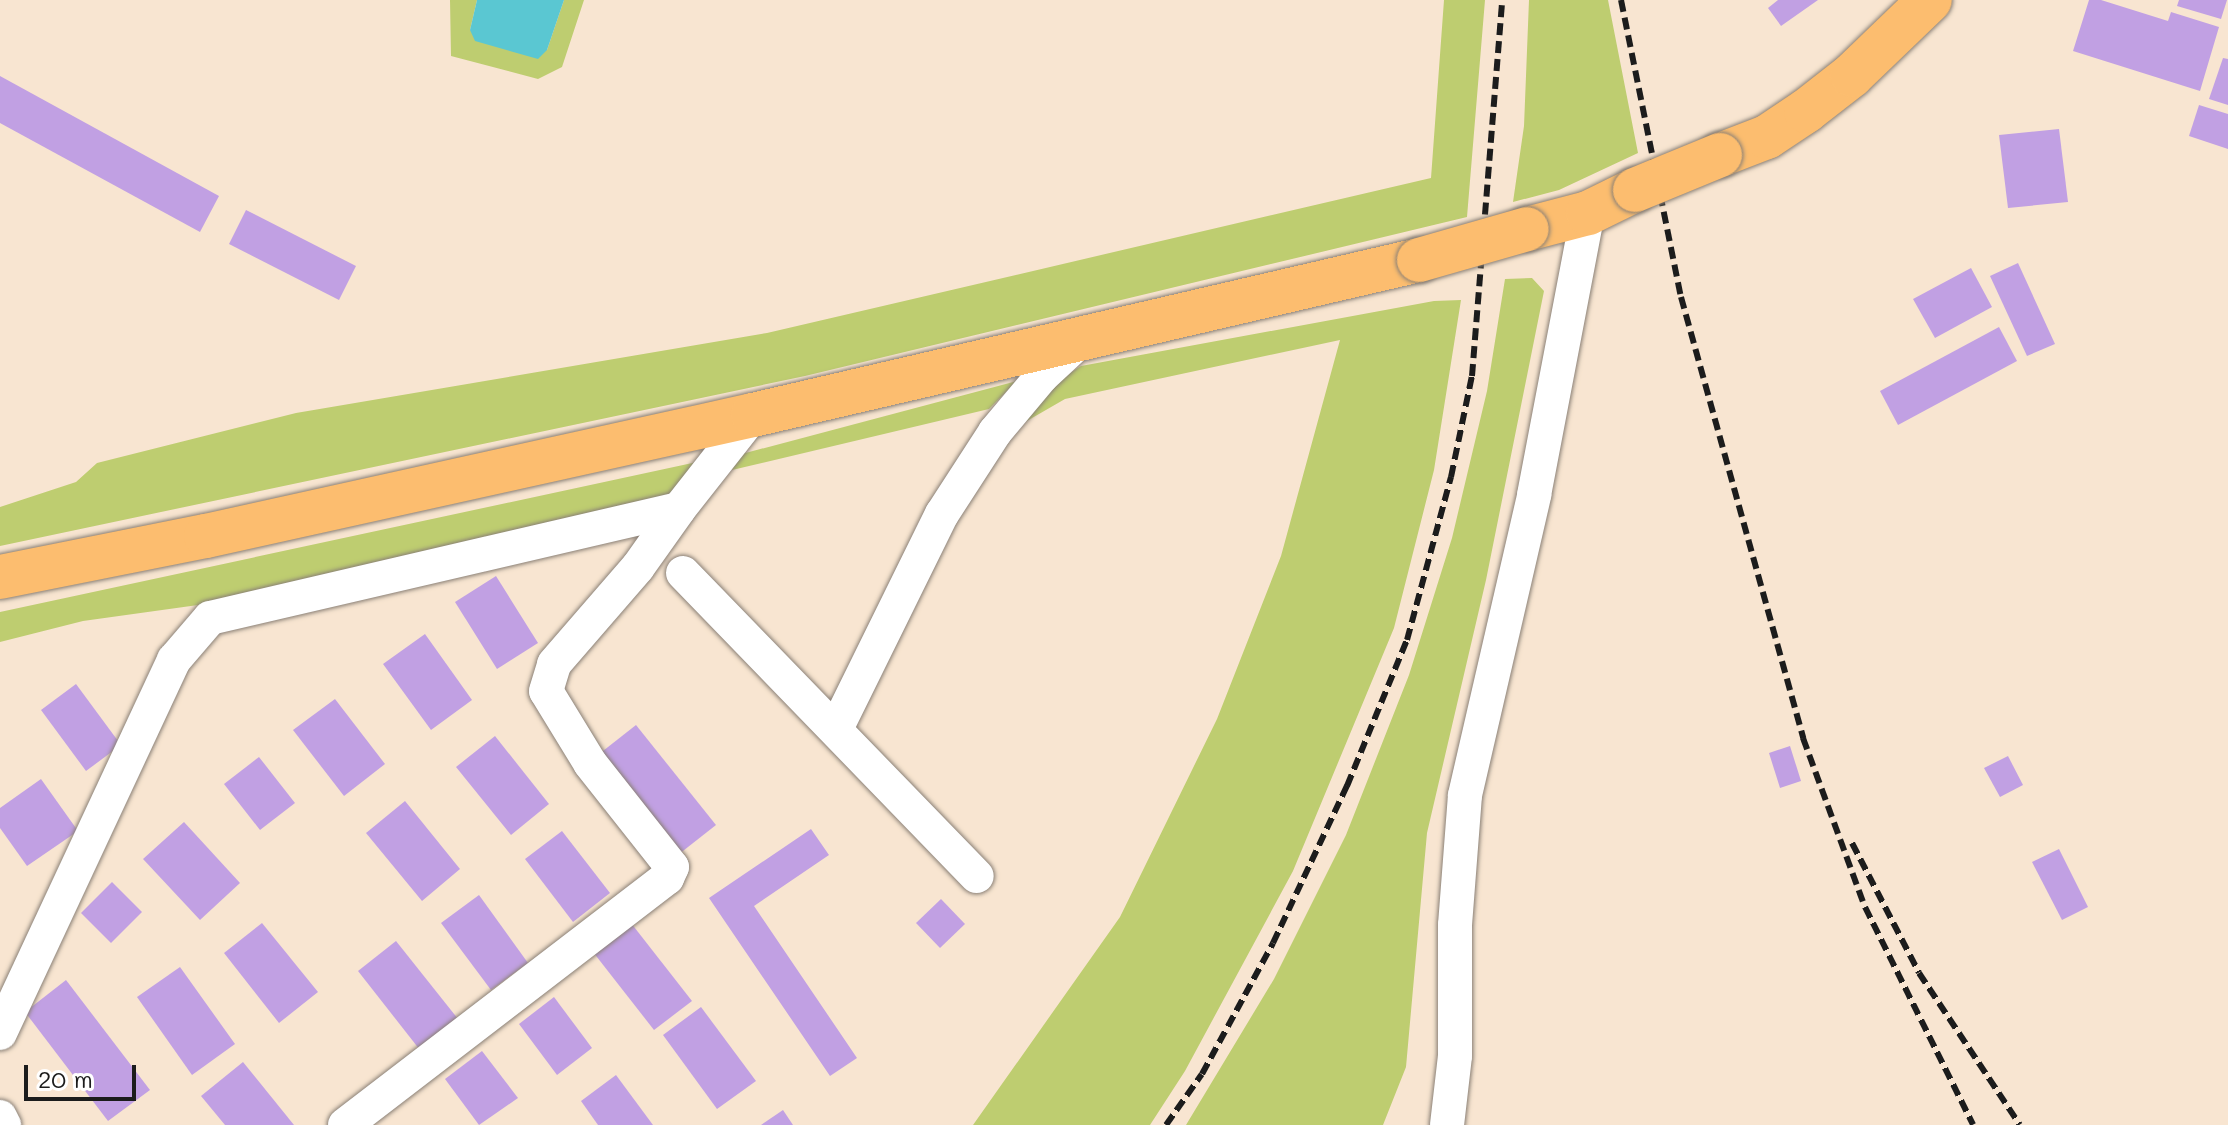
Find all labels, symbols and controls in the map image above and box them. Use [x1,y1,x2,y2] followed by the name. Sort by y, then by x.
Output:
[28,1049,140,1099] scale bar
[38,1063,93,1094] text: 20 m

